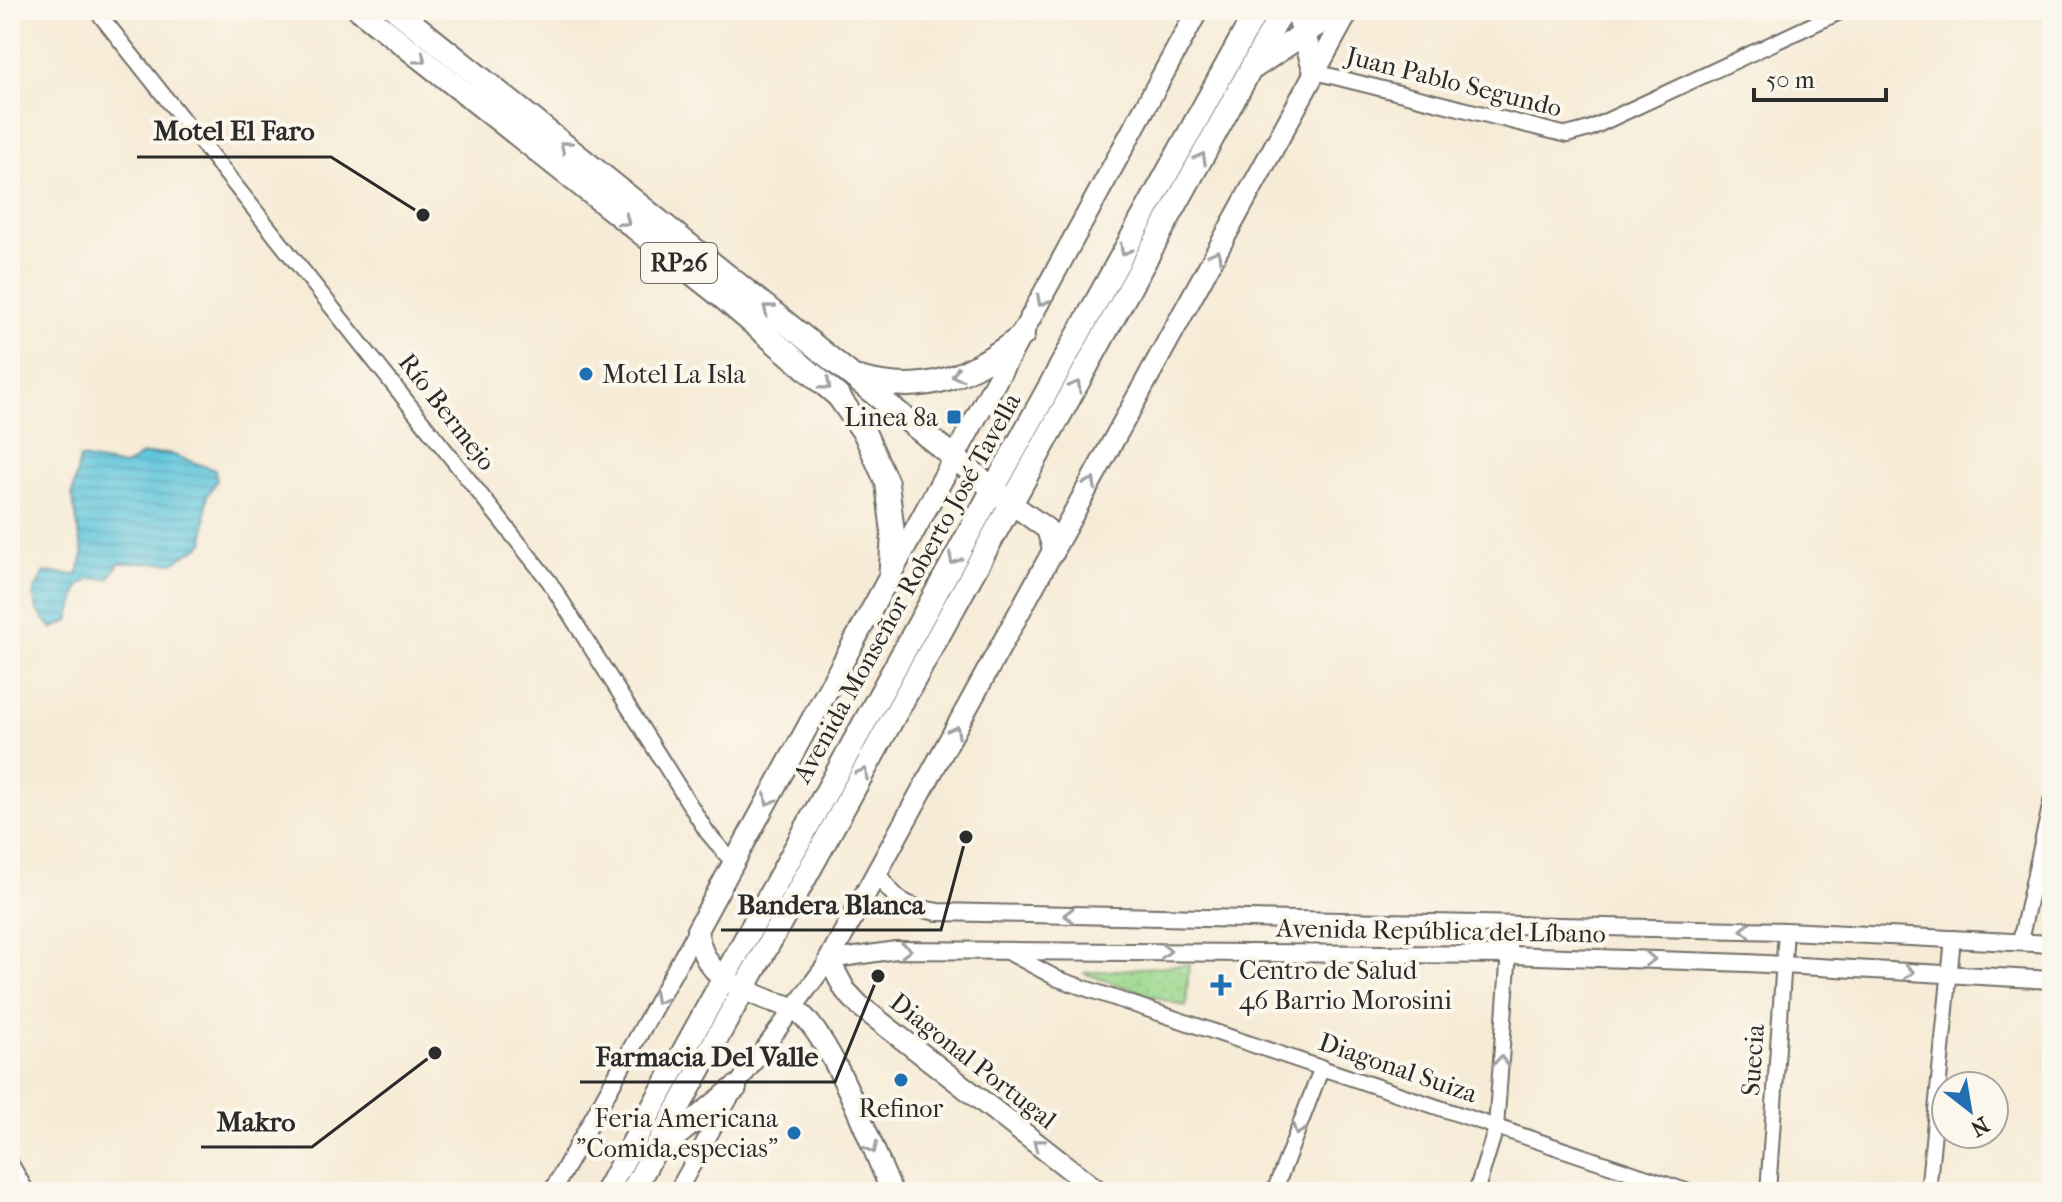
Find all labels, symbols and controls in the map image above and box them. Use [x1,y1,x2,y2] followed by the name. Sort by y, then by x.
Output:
[1341,40,1565,124] street label: Juan Pablo Segundo
[412,49,426,64] one-way arrow
[1754,52,1886,102] scale bar
[1766,66,1815,94] text: 50 m
[137,105,331,157] callout: Motel El Faro
[153,114,315,147] text: Motel El Faro
[559,141,574,155] one-way arrow
[1191,153,1207,167] one-way arrow
[616,211,630,225] one-way arrow
[1119,241,1135,256] one-way arrow
[641,243,717,283] road number: RP26
[1206,248,1221,263] one-way arrow
[1036,292,1051,307] one-way arrow
[762,304,777,318] one-way arrow
[392,347,502,477] street label: Río Bermejo
[602,359,747,390] place label: Motel La Isla
[577,365,595,383] marker: Motel La Isla
[951,366,965,382] one-way arrow
[816,376,831,390] one-way arrow
[1067,380,1082,395] one-way arrow
[786,387,1028,789] street label: Avenida Monseñor Roberto José Tavella
[844,402,939,433] place label: Linea 8a
[945,408,963,426] marker: Linea 8a
[1082,477,1097,492] one-way arrow
[949,551,964,565] one-way arrow
[945,725,961,739] one-way arrow
[853,767,869,782] one-way arrow
[764,792,779,806] one-way arrow
[721,878,941,930] callout: Bandera Blanca
[737,888,926,921] text: Bandera Blanca
[1062,906,1075,923] one-way arrow
[1275,913,1606,949] street label: Avenida República del Líbano
[1739,921,1752,939] one-way arrow
[900,941,913,959] one-way arrow
[1160,942,1173,960] one-way arrow
[1644,951,1657,968] one-way arrow
[1239,955,1452,1016] place label: Centro de Salud 46 Barrio Morosini
[1903,964,1916,981] one-way arrow
[1210,974,1232,996] marker: Centro de Salud 46 Barrio Morosini
[884,986,1062,1136] street label: Diagonal Portugal
[653,990,669,1004] one-way arrow
[1735,1022,1771,1097] street label: Suecia
[1315,1026,1482,1110] street label: Diagonal Suiza
[580,1030,835,1082] callout: Farmacia Del Valle
[596,1040,819,1073] text: Farmacia Del Valle
[1492,1054,1509,1067] one-way arrow
[1930,1070,2010,1150] north arrow
[892,1071,910,1089] marker: Refinor
[859,1093,943,1124] place label: Refinor
[201,1095,312,1147] callout: Makro
[576,1103,779,1164] place label: Feria Americana "Comida,especias"
[216,1105,296,1138] text: Makro
[1966,1111,1994,1142] text: N
[1291,1122,1308,1136] one-way arrow
[785,1124,803,1142] marker: Feria Americana "Comida,especias"
[862,1139,878,1154] one-way arrow
[1032,1140,1047,1154] one-way arrow

